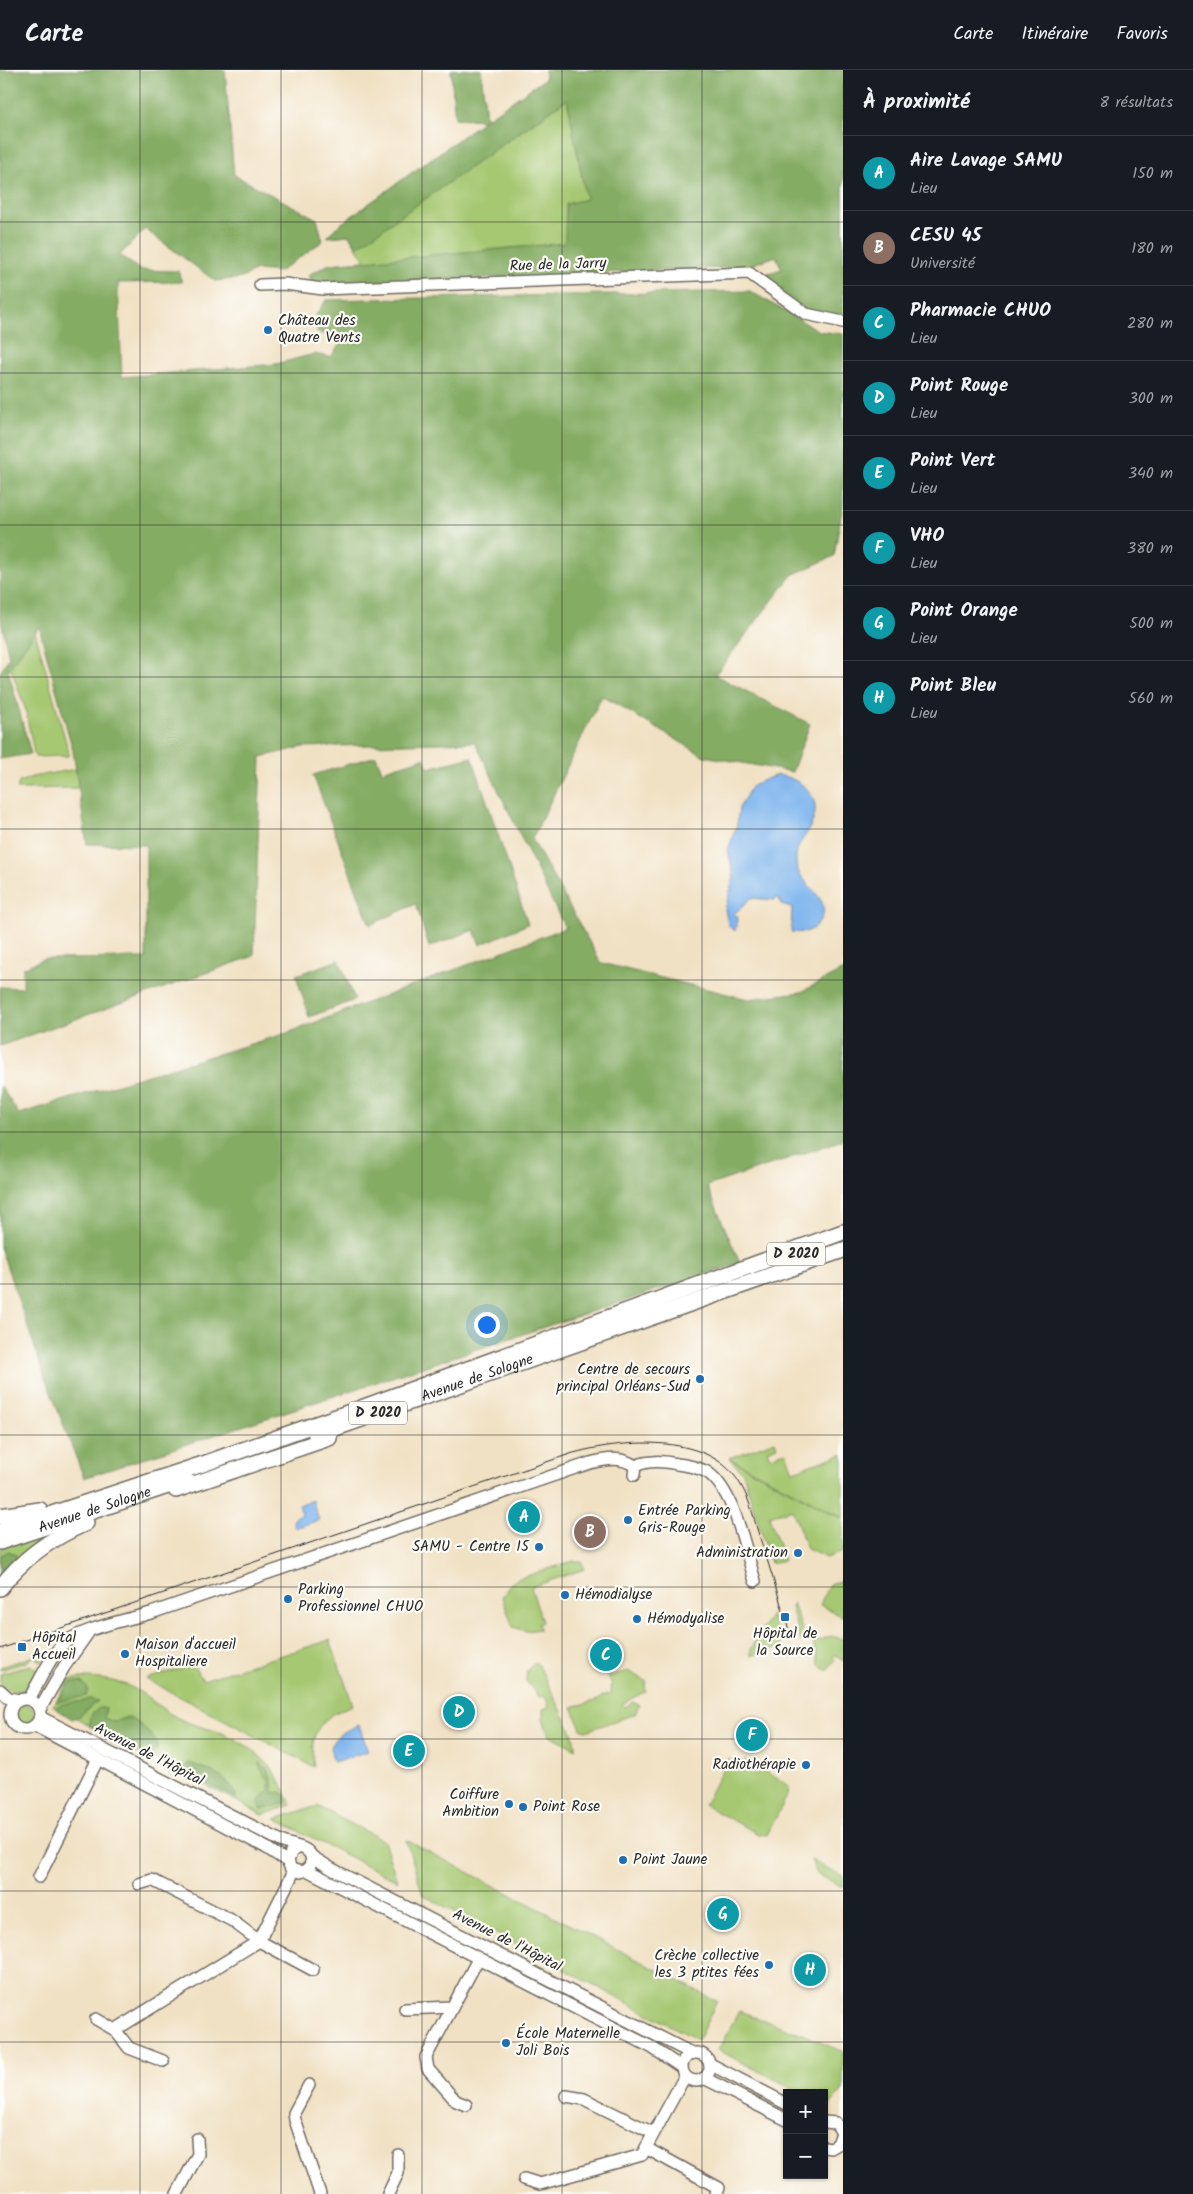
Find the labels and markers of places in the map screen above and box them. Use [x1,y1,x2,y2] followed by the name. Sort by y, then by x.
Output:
[278,309,361,350] place label: Château des Quatre Vents
[262,324,274,336] marker: Château des Quatre Vents
[556,1358,691,1399] place label: Centre de secours principal Orléans-Sud
[694,1373,706,1385] marker: Centre de secours principal Orléans-Sud
[508,1498,540,1536] pin: A
[638,1499,731,1540] place label: Entrée Parking Gris-Rouge
[574,1513,606,1551] pin: B
[622,1514,634,1526] marker: Entrée Parking Gris-Rouge
[412,1535,530,1559] place label: SAMU - Centre 15
[533,1541,545,1553] marker: SAMU - Centre 15
[696,1541,788,1565] place label: Administration
[792,1547,804,1559] marker: Administration
[298,1578,423,1619] place label: Parking Professionnel CHUO
[575,1583,653,1607] place label: Hémodialyse
[559,1589,571,1601] marker: Hémodialyse
[282,1593,294,1605] marker: Parking Professionnel CHUO
[647,1607,725,1631] place label: Hémodyalise
[779,1611,791,1623] marker: Hôpital de la Source
[631,1613,643,1625] marker: Hémodyalise
[753,1622,817,1663] place label: Hôpital de la Source
[32,1626,76,1667] place label: Hôpital Accueil
[135,1633,236,1674] place label: Maison d'accueil Hospitaliere
[590,1636,622,1674] pin: C
[16,1641,28,1653] marker: Hôpital Accueil
[119,1648,131,1660] marker: Maison d'accueil Hospitaliere
[443,1693,475,1731] pin: D
[736,1716,768,1754] pin: F
[393,1732,425,1770] pin: E
[712,1753,796,1777] place label: Radiothérapie
[800,1759,812,1771] marker: Radiothérapie
[442,1783,499,1824] place label: Coiffure Ambition
[533,1795,600,1819] place label: Point Rose
[503,1798,515,1810] marker: Coiffure Ambition
[517,1801,529,1813] marker: Point Rose
[633,1848,708,1872] place label: Point Jaune
[617,1854,629,1866] marker: Point Jaune
[707,1895,739,1933] pin: G
[654,1944,760,1985] place label: Crèche collective les 3 ptites fées
[794,1951,826,1989] pin: H
[763,1959,775,1971] marker: Crèche collective les 3 ptites fées
[516,2022,620,2063] place label: École Maternelle Joli Bois
[500,2037,512,2049] marker: École Maternelle Joli Bois

